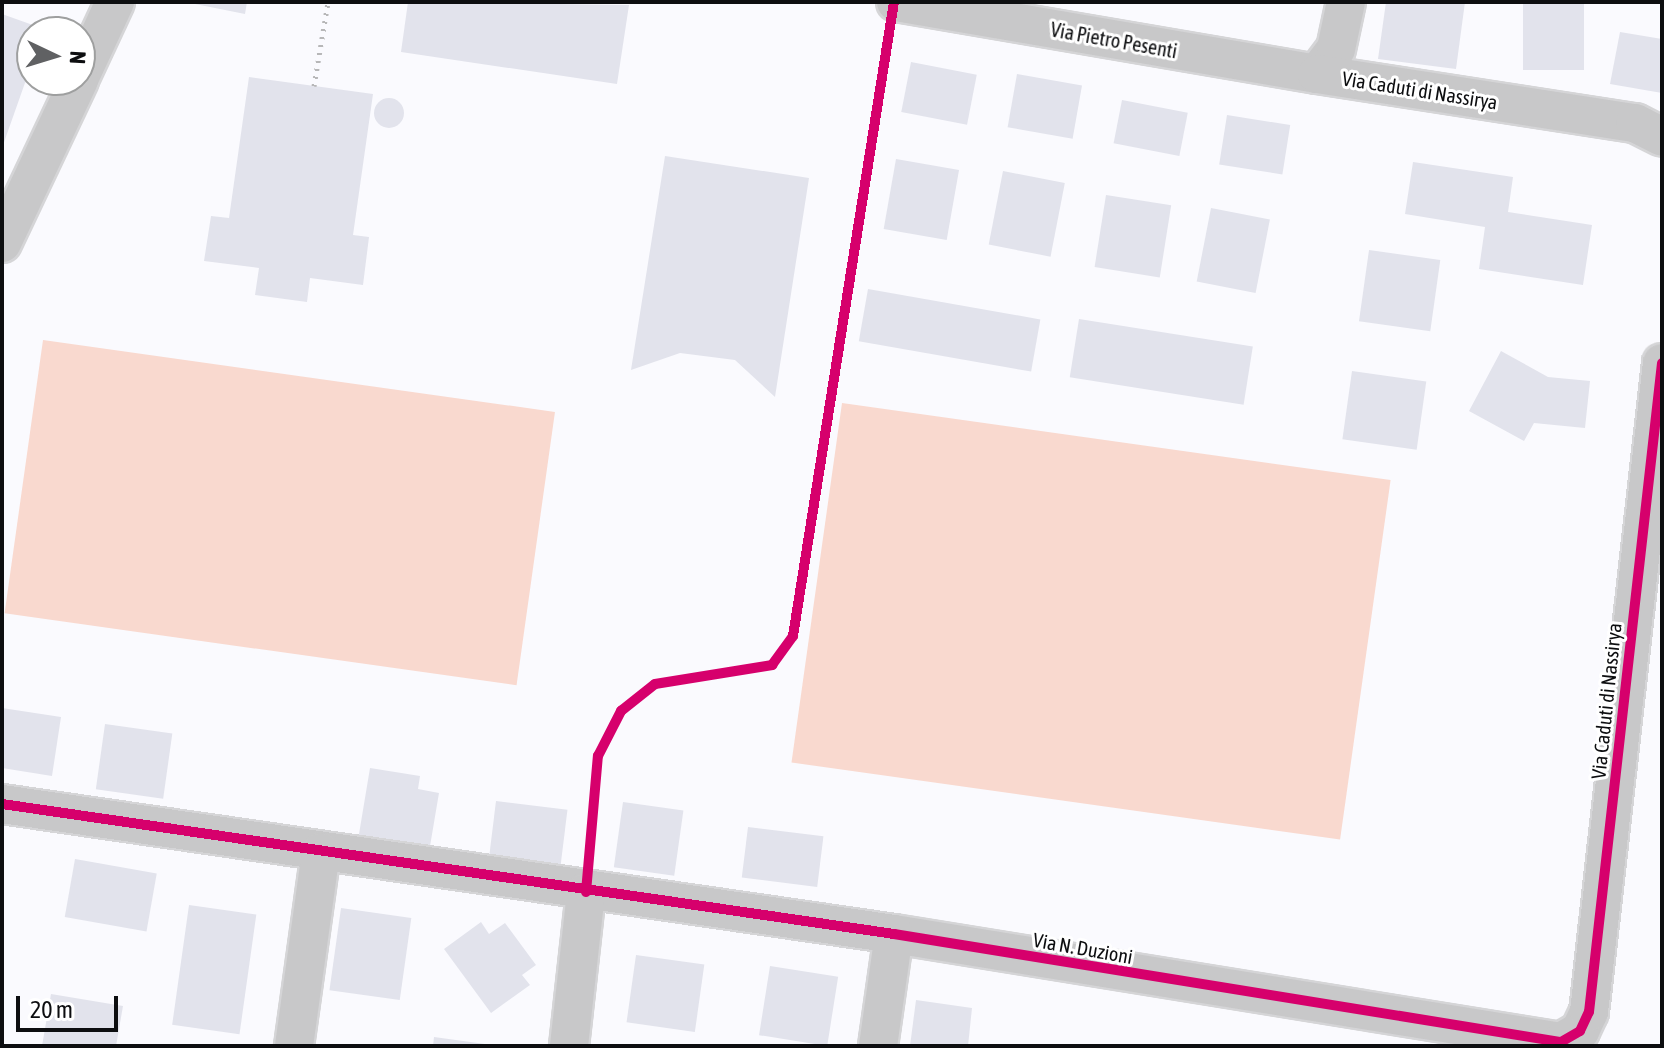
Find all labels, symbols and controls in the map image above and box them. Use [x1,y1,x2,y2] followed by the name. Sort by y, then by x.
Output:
[16,16,96,96] north arrow
[1049,17,1179,63] street label: Via Pietro Pesenti
[65,50,91,65] text: N
[1341,66,1499,114] street label: Via Caduti di Nassirya
[1586,622,1626,780] street label: Via Caduti di Nassirya
[1031,927,1135,969] street label: Via N. Duzioni
[20,980,122,1030] scale bar
[30,996,73,1023] text: 20 m

